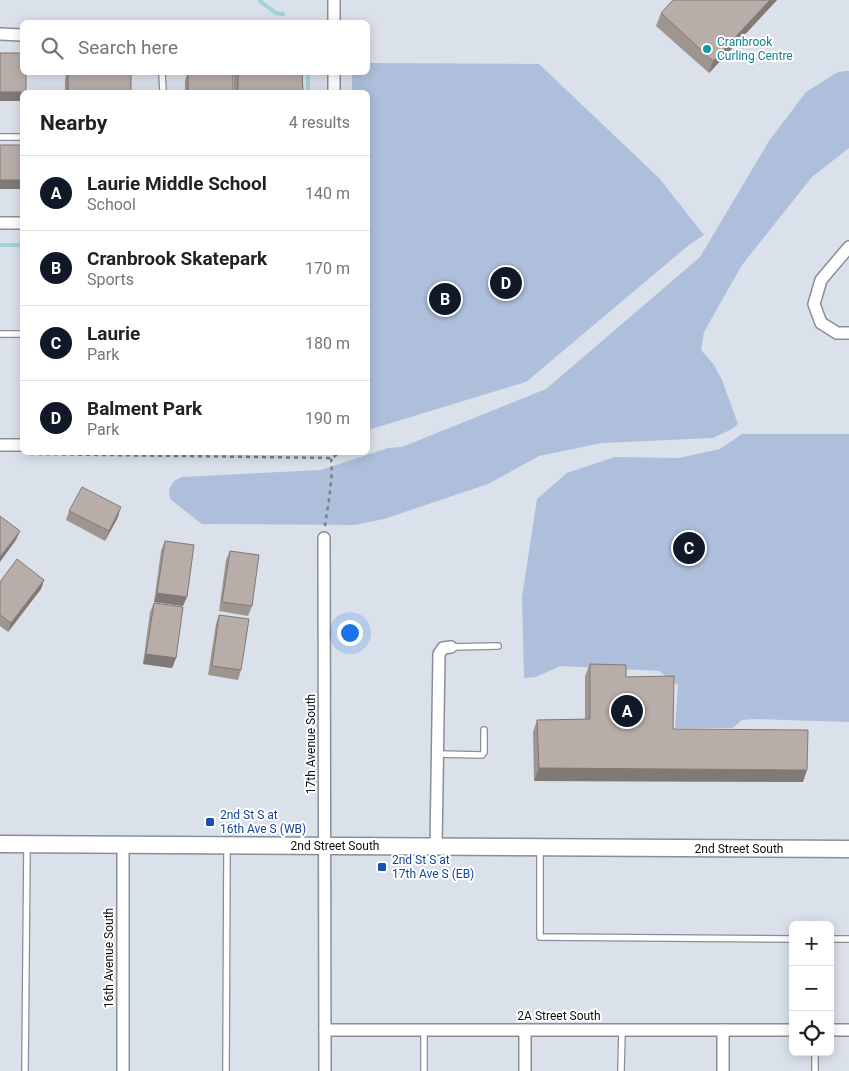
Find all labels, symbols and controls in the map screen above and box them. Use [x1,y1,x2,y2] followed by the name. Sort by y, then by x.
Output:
[20,20,370,75] search box
[38,34,66,62] icon: search
[717,35,793,63] place label: Cranbrook Curling Centre
[78,36,178,59] text: Search here
[701,43,713,55] marker: Cranbrook Curling Centre
[40,111,107,135] text: Nearby
[289,113,350,132] text: 4 results
[87,172,267,195] text: Laurie Middle School
[51,184,61,203] text: A
[305,184,350,203] text: 140 m
[87,195,136,214] text: School
[87,247,267,270] text: Cranbrook Skatepark
[51,259,61,278] text: B
[305,259,350,278] text: 170 m
[490,264,522,302] pin: D
[87,270,134,289] text: Sports
[429,280,461,318] pin: B
[87,322,140,345] text: Laurie
[51,334,61,353] text: C
[305,334,350,353] text: 180 m
[87,345,119,364] text: Park
[87,397,202,420] text: Balment Park
[51,409,61,428] text: D
[305,409,350,428] text: 190 m
[87,420,119,439] text: Park
[673,529,705,567] pin: C
[337,620,363,646] your location
[611,692,643,730] pin: A
[304,694,318,794] street label: 17th Avenue South
[220,808,306,836] place label: 2nd St S at 16th Ave S (WB)
[204,816,216,828] marker: 2nd St S at 16th Ave S (WB)
[291,839,379,853] street label: 2nd Street South
[695,842,783,856] street label: 2nd Street South
[392,853,474,881] place label: 2nd St S at 17th Ave S (EB)
[376,861,388,873] marker: 2nd St S at 17th Ave S (EB)
[102,908,116,1008] street label: 16th Avenue South
[789,921,834,1056] map controls
[789,921,834,966] button: +
[789,966,834,1011] button: −
[517,1009,601,1023] street label: 2A Street South
[789,1011,834,1056] button: locate

